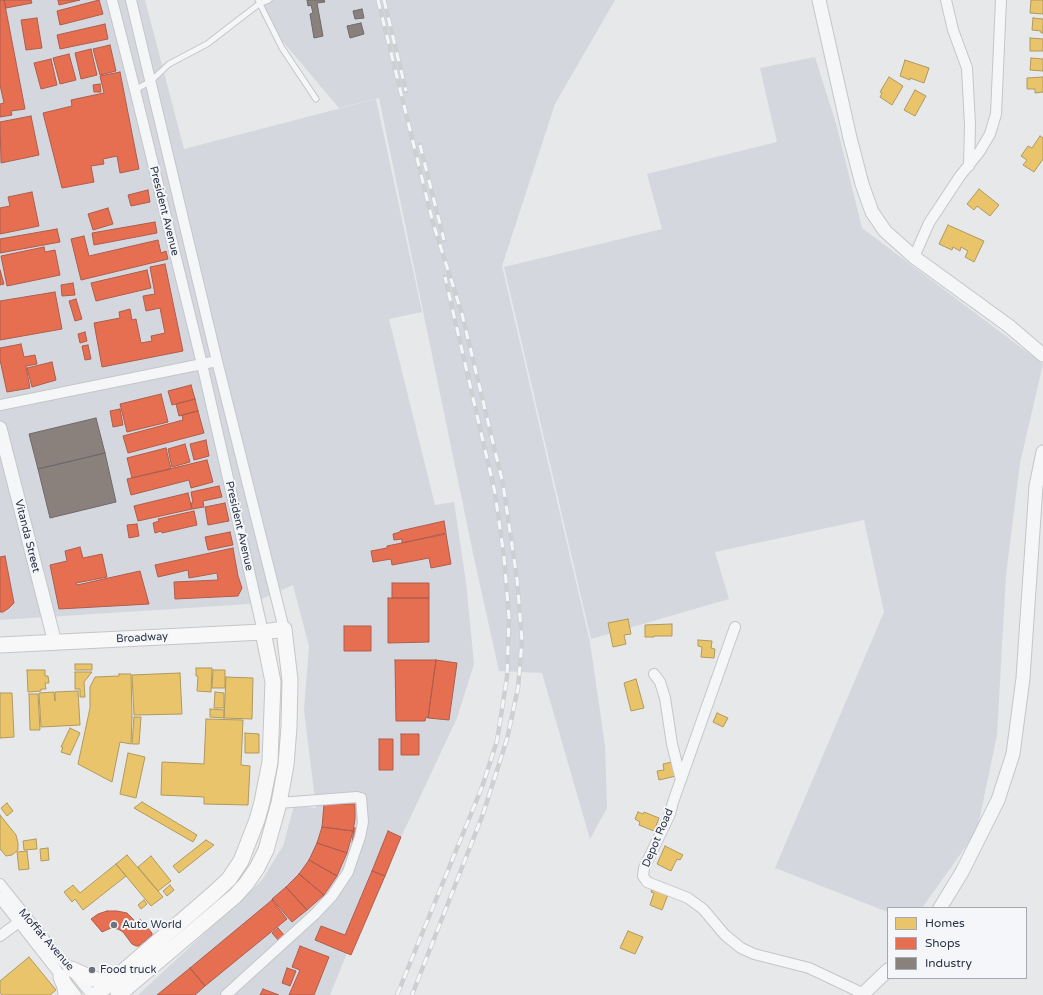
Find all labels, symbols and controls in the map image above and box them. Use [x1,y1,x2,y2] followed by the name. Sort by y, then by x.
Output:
[146,165,182,257] street label: President Avenue
[222,480,256,572] street label: President Avenue
[12,498,42,574] street label: Vitanda Street
[116,630,168,646] street label: Broadway
[640,807,676,869] street label: Depot Road
[15,906,77,974] street label: Moffat Avenue
[887,907,1027,979] legend
[925,916,965,930] text: Homes
[122,918,182,932] place label: Auto World
[109,920,119,930] marker: Auto World
[925,936,960,950] text: Shops
[925,956,972,970] text: Industry
[100,963,156,977] place label: Food truck
[87,965,97,975] marker: Food truck

